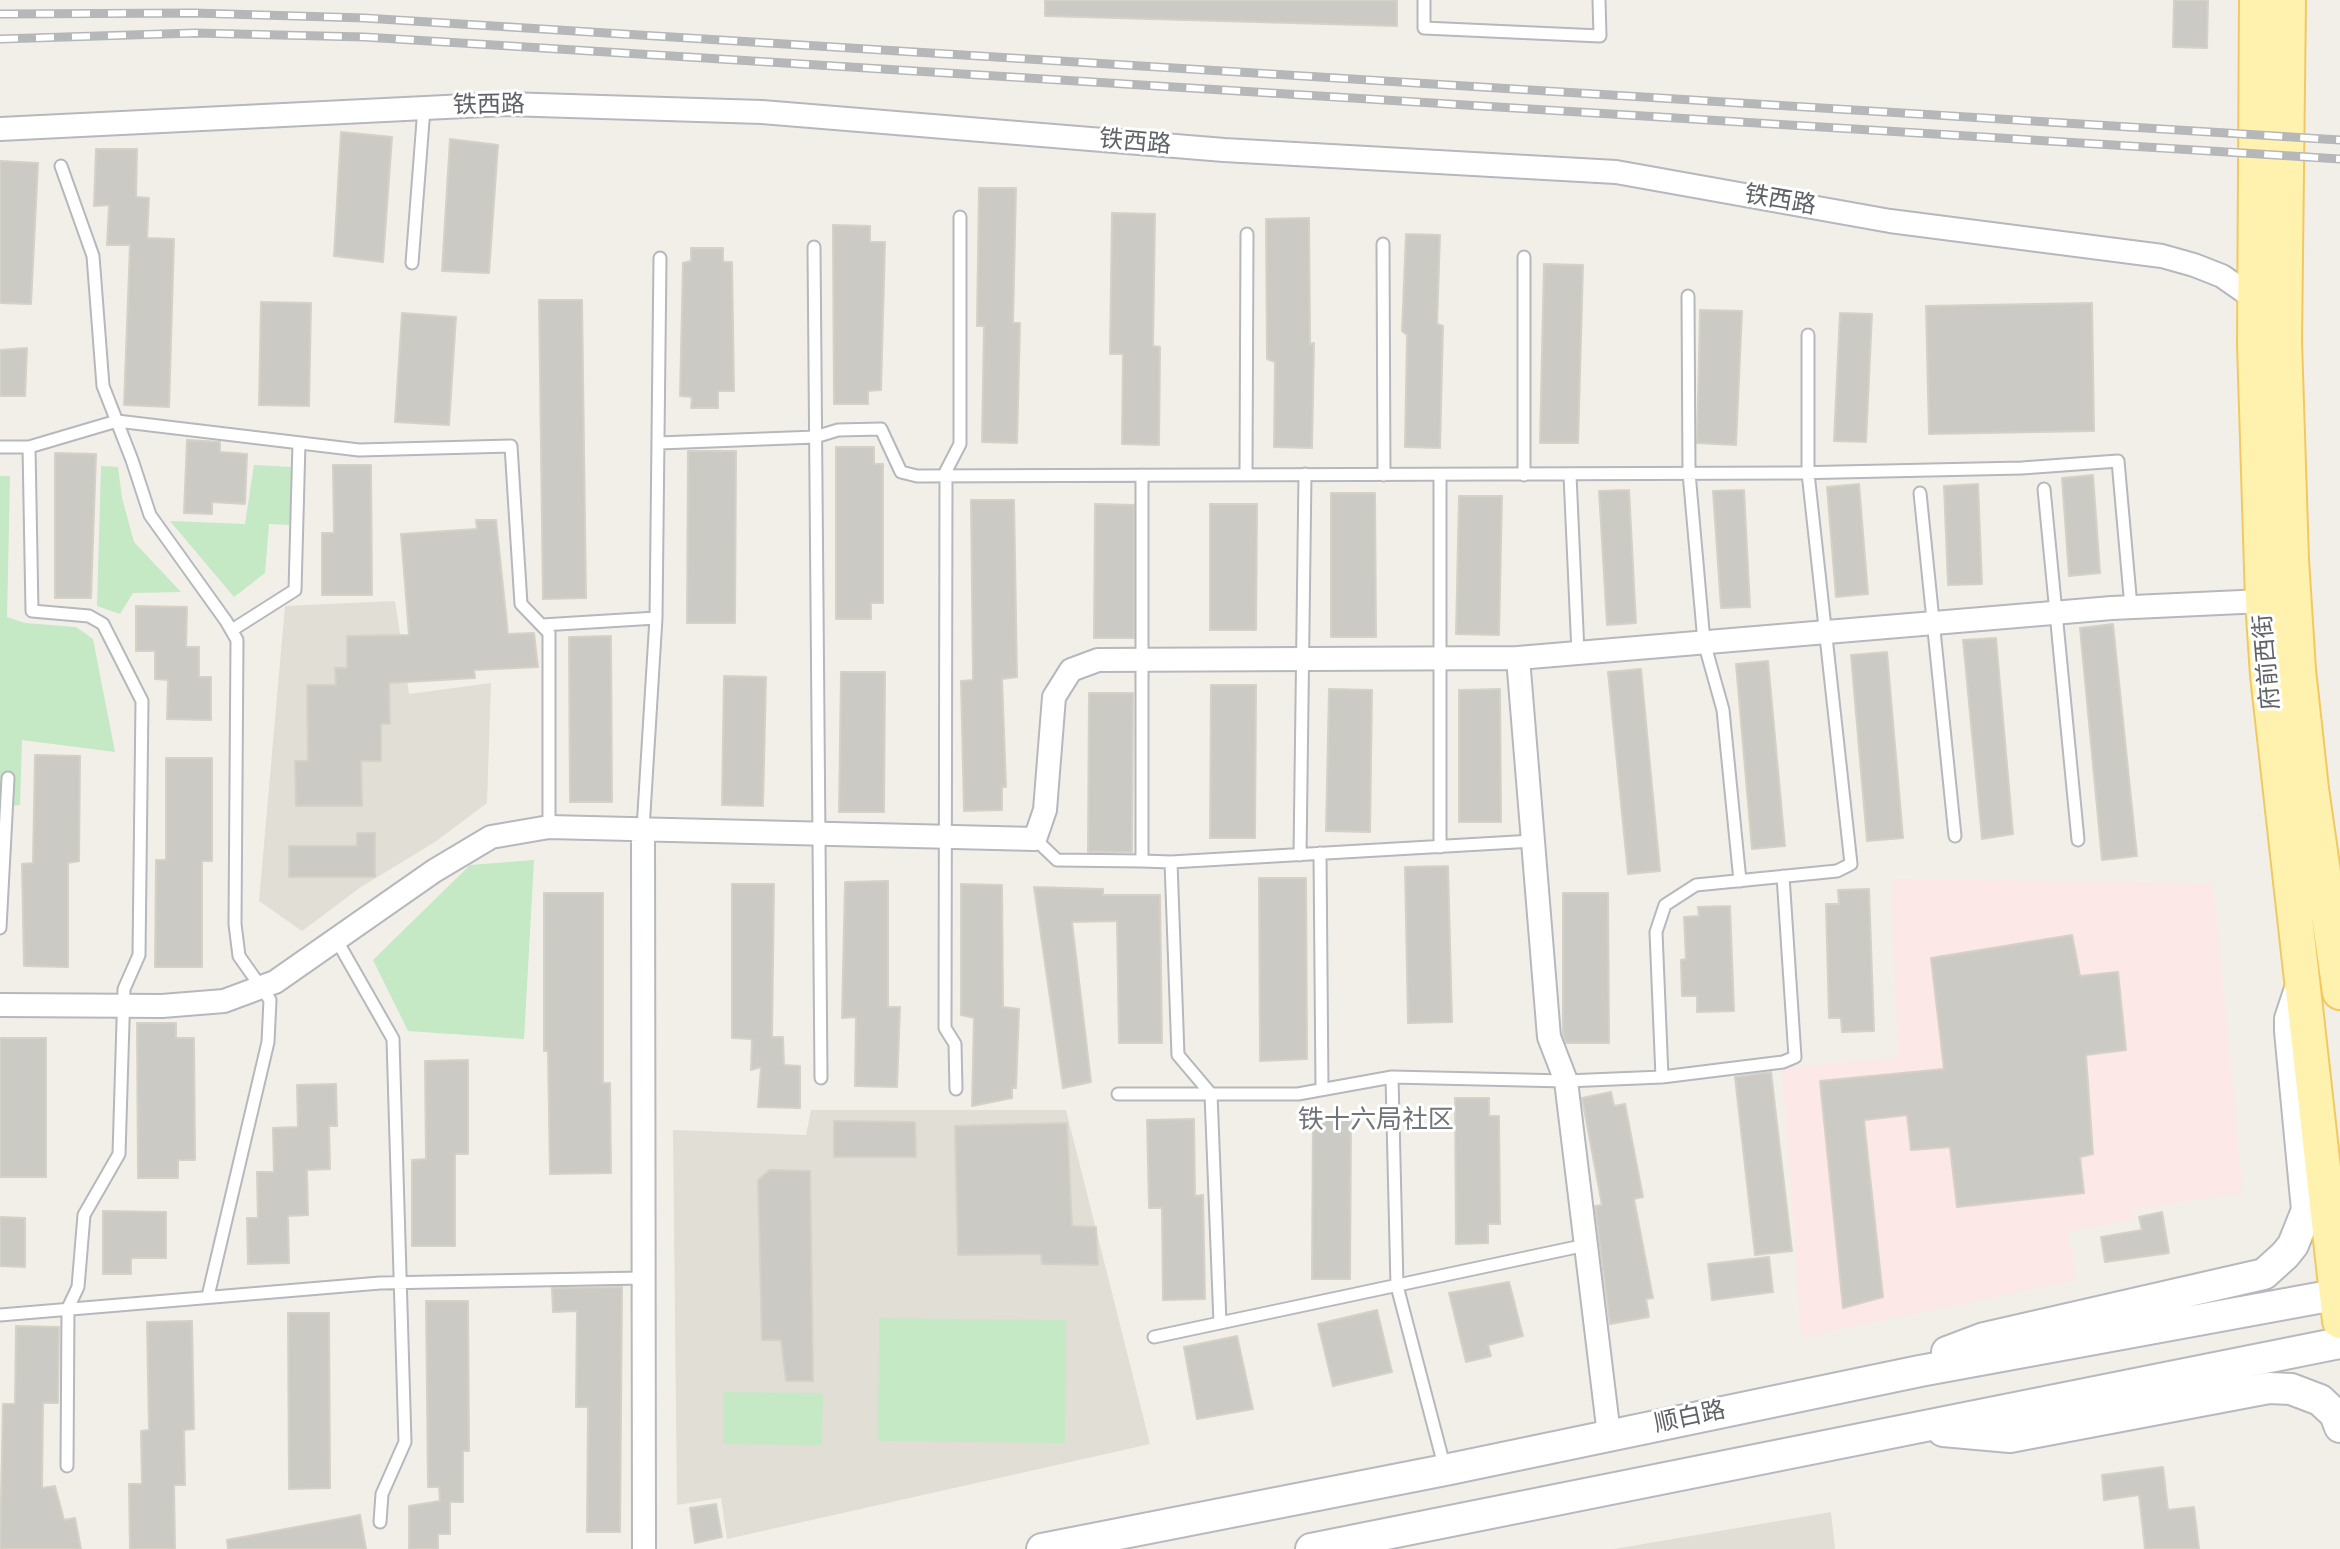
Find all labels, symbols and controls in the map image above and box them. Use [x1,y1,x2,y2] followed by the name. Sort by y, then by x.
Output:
[453,91,525,121] street label: 铁西路
[1098,126,1172,160] street label: 铁西路
[1742,181,1818,221] street label: 铁西路
[2249,613,2287,711] street label: 府前西街
[1298,1105,1454,1137] district label: 铁十六局社区
[1652,1396,1728,1440] street label: 顺白路

